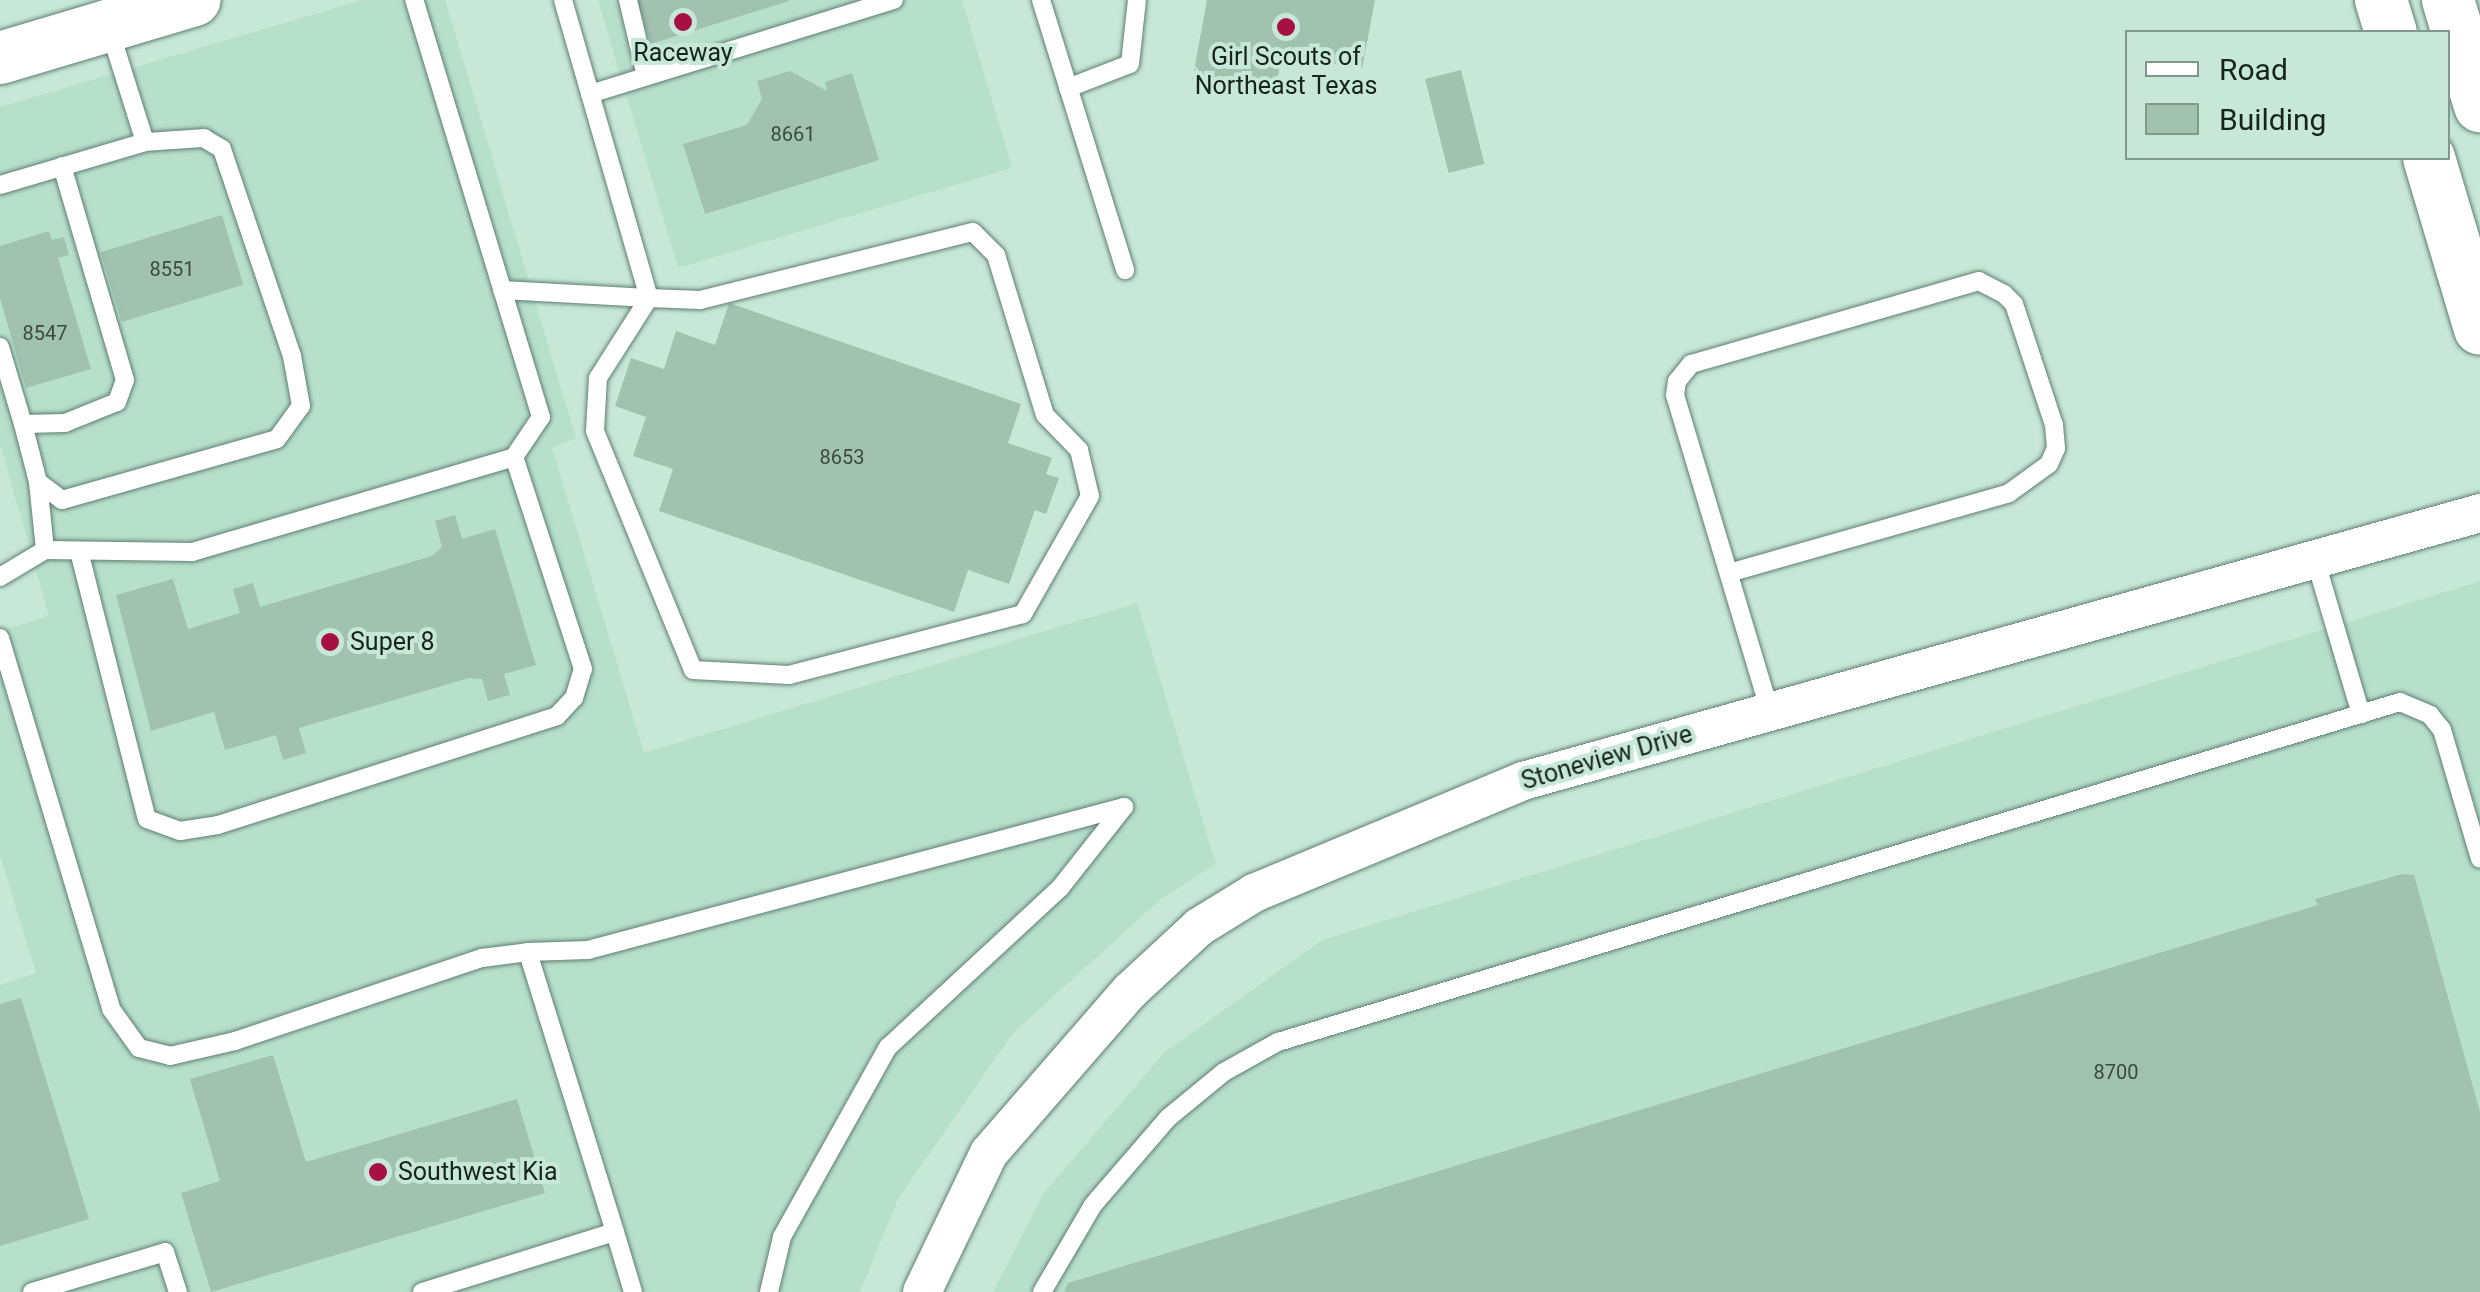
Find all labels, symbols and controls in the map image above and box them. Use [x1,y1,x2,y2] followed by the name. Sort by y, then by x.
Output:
[672,11,694,33] marker: Raceway
[1275,16,1297,38] marker: Girl Scouts of Northeast Texas
[2125,30,2450,160] legend
[633,38,733,68] place label: Raceway
[1194,43,1378,102] place label: Girl Scouts of Northeast Texas
[2219,52,2288,87] text: Road
[2219,102,2326,137] text: Building
[771,122,815,146] house number: 8661
[150,257,194,281] house number: 8551
[23,321,67,345] house number: 8547
[820,445,864,469] house number: 8653
[350,627,435,657] place label: Super 8
[319,631,341,653] marker: Super 8
[1518,719,1696,797] street label: Stoneview Drive
[2094,1060,2138,1084] house number: 8700
[398,1157,558,1187] place label: Southwest Kia
[367,1161,389,1183] marker: Southwest Kia

